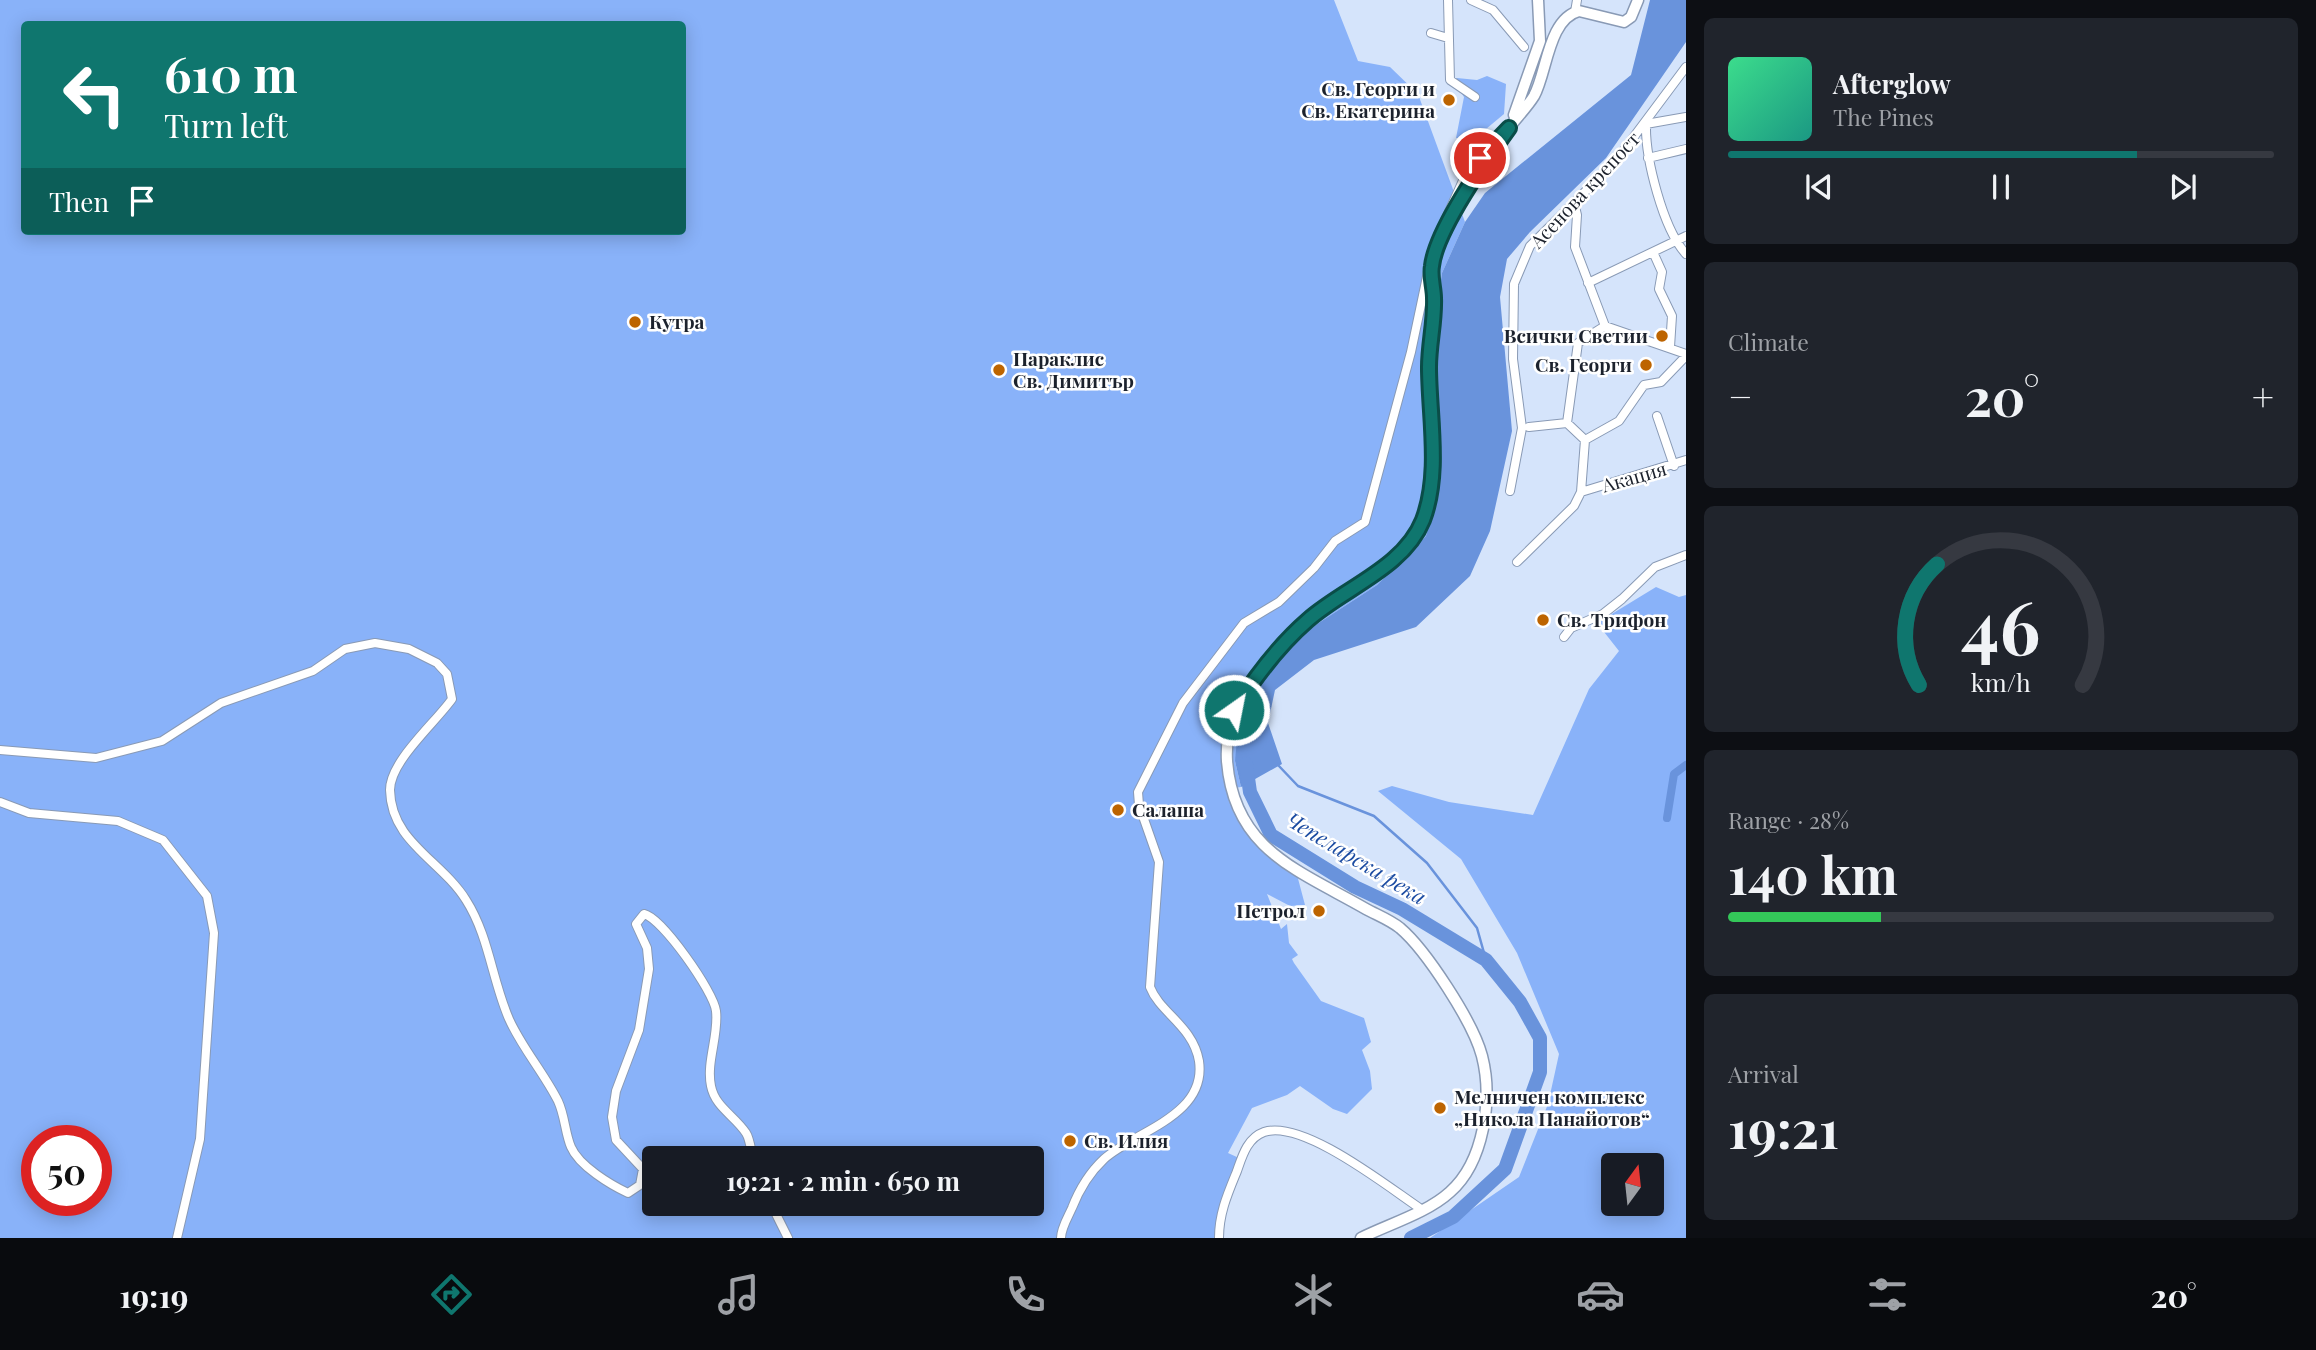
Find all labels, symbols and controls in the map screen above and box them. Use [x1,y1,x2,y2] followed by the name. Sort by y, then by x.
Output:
[164,40,298,105] text: 610 m
[49,49,140,140] icon: left
[1833,66,1951,101] text: Afterglow
[1301,75,1435,123] place label: Св. Георги и Св. Екатерина
[1441,92,1457,108] marker: Св. Георги и Св. Екатерина
[1833,101,1934,132] text: The Pines
[164,103,288,146] text: Turn left
[1523,125,1645,254] street label: Асенова крепост
[1450,128,1510,188] pin
[1461,139,1499,177] icon: arrive
[1800,168,1838,206] icon: previous
[1982,168,2020,206] icon: pause
[2164,168,2202,206] icon: next
[123,182,161,220] icon: arrive
[49,184,109,219] text: Then
[649,308,705,334] place label: Кутра
[627,314,643,330] marker: Кутра
[1504,322,1648,348] place label: Всички Светии
[1728,326,1809,357] text: Climate
[1654,328,1670,344] marker: Всички Светии
[1013,345,1134,393] place label: Параклис Св. Димитър
[1535,351,1632,377] place label: Св. Георги
[1638,357,1654,373] marker: Св. Георги
[1965,361,2040,430] text: 20°
[991,362,1007,378] marker: Параклис Св. Димитър
[1728,370,1753,421] text: −
[2252,370,2274,421] text: +
[1597,454,1669,498] street label: Акация
[1961,576,2041,673] text: 46
[1557,606,1666,632] place label: Св. Трифон
[1535,612,1551,628] marker: Св. Трифон
[1971,665,2031,698] text: km/h
[1197,673,1271,747] position arrow
[1132,796,1204,822] place label: Салаша
[1110,802,1126,818] marker: Салаша
[1728,804,1849,835] text: Range · 28%
[1282,805,1432,910] water label: Чепеларска река
[1728,839,1898,908] text: 140 km
[1236,897,1305,923] place label: Петрол
[1311,903,1327,919] marker: Петрол
[1728,1058,1799,1089] text: Arrival
[1454,1083,1650,1131] place label: Мелничен комплекс „Никола Панайотов“
[1728,1093,1839,1162] text: 19:21
[1432,1100,1448,1116] marker: Мелничен комплекс „Никола Панайотов“
[21,1125,112,1216] speed limit sign: 50
[1084,1127,1168,1153] place label: Св. Илия
[1062,1133,1078,1149] marker: Св. Илия
[1601,1153,1664,1216] north arrow
[1601,1153,1664,1216] map controls
[726,1163,960,1198] text: 19:21 · 2 min · 650 m
[427,1270,476,1319] icon: directions
[714,1270,763,1319] icon: music
[1001,1270,1050,1319] icon: phone
[1289,1270,1338,1319] icon: climate
[1576,1270,1625,1319] icon: car
[1863,1270,1912,1319] icon: filters
[119,1273,188,1316] text: 19:19
[2151,1273,2197,1316] text: 20°

